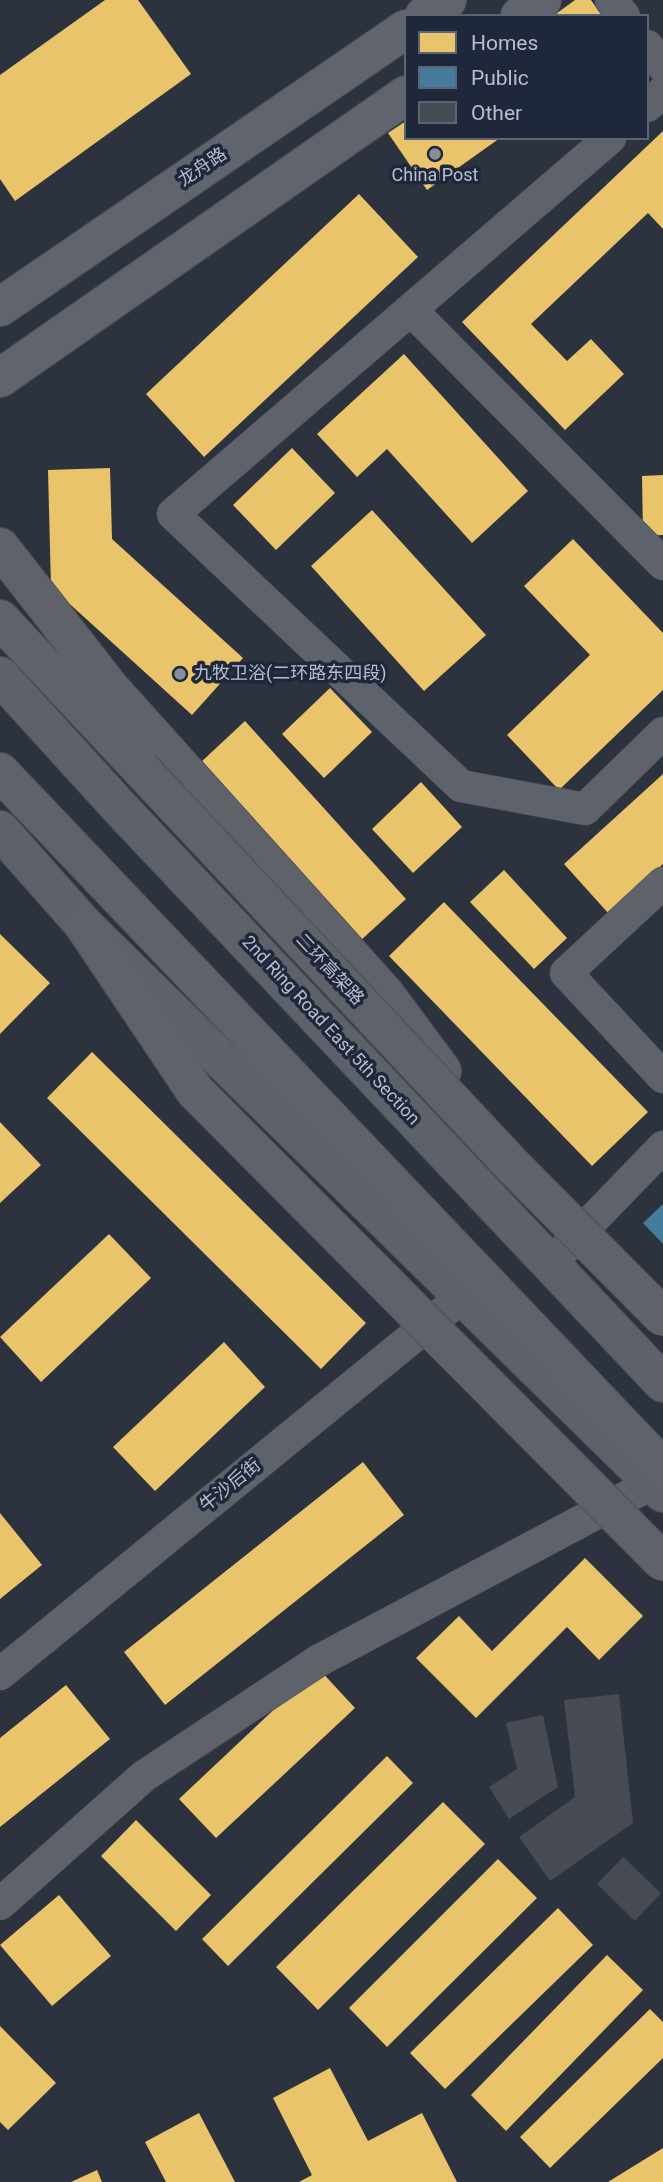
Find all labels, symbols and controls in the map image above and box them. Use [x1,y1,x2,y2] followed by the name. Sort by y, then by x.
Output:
[404,14,649,140] legend
[471,31,538,55] text: Homes
[471,66,529,90] text: Public
[471,101,522,125] text: Other
[175,144,231,192] street label: 龙舟路
[427,146,443,162] marker: China Post
[392,165,478,187] place label: China Post
[194,663,386,685] place label: 九牧卫浴(二环路东四段)
[172,666,188,682] marker: 九牧卫浴(二环路东四段)
[290,930,368,1010] street label: 二环高架路
[237,932,423,1130] street label: 2nd Ring Road East 5th Section
[196,1455,266,1517] street label: 牛沙后街

